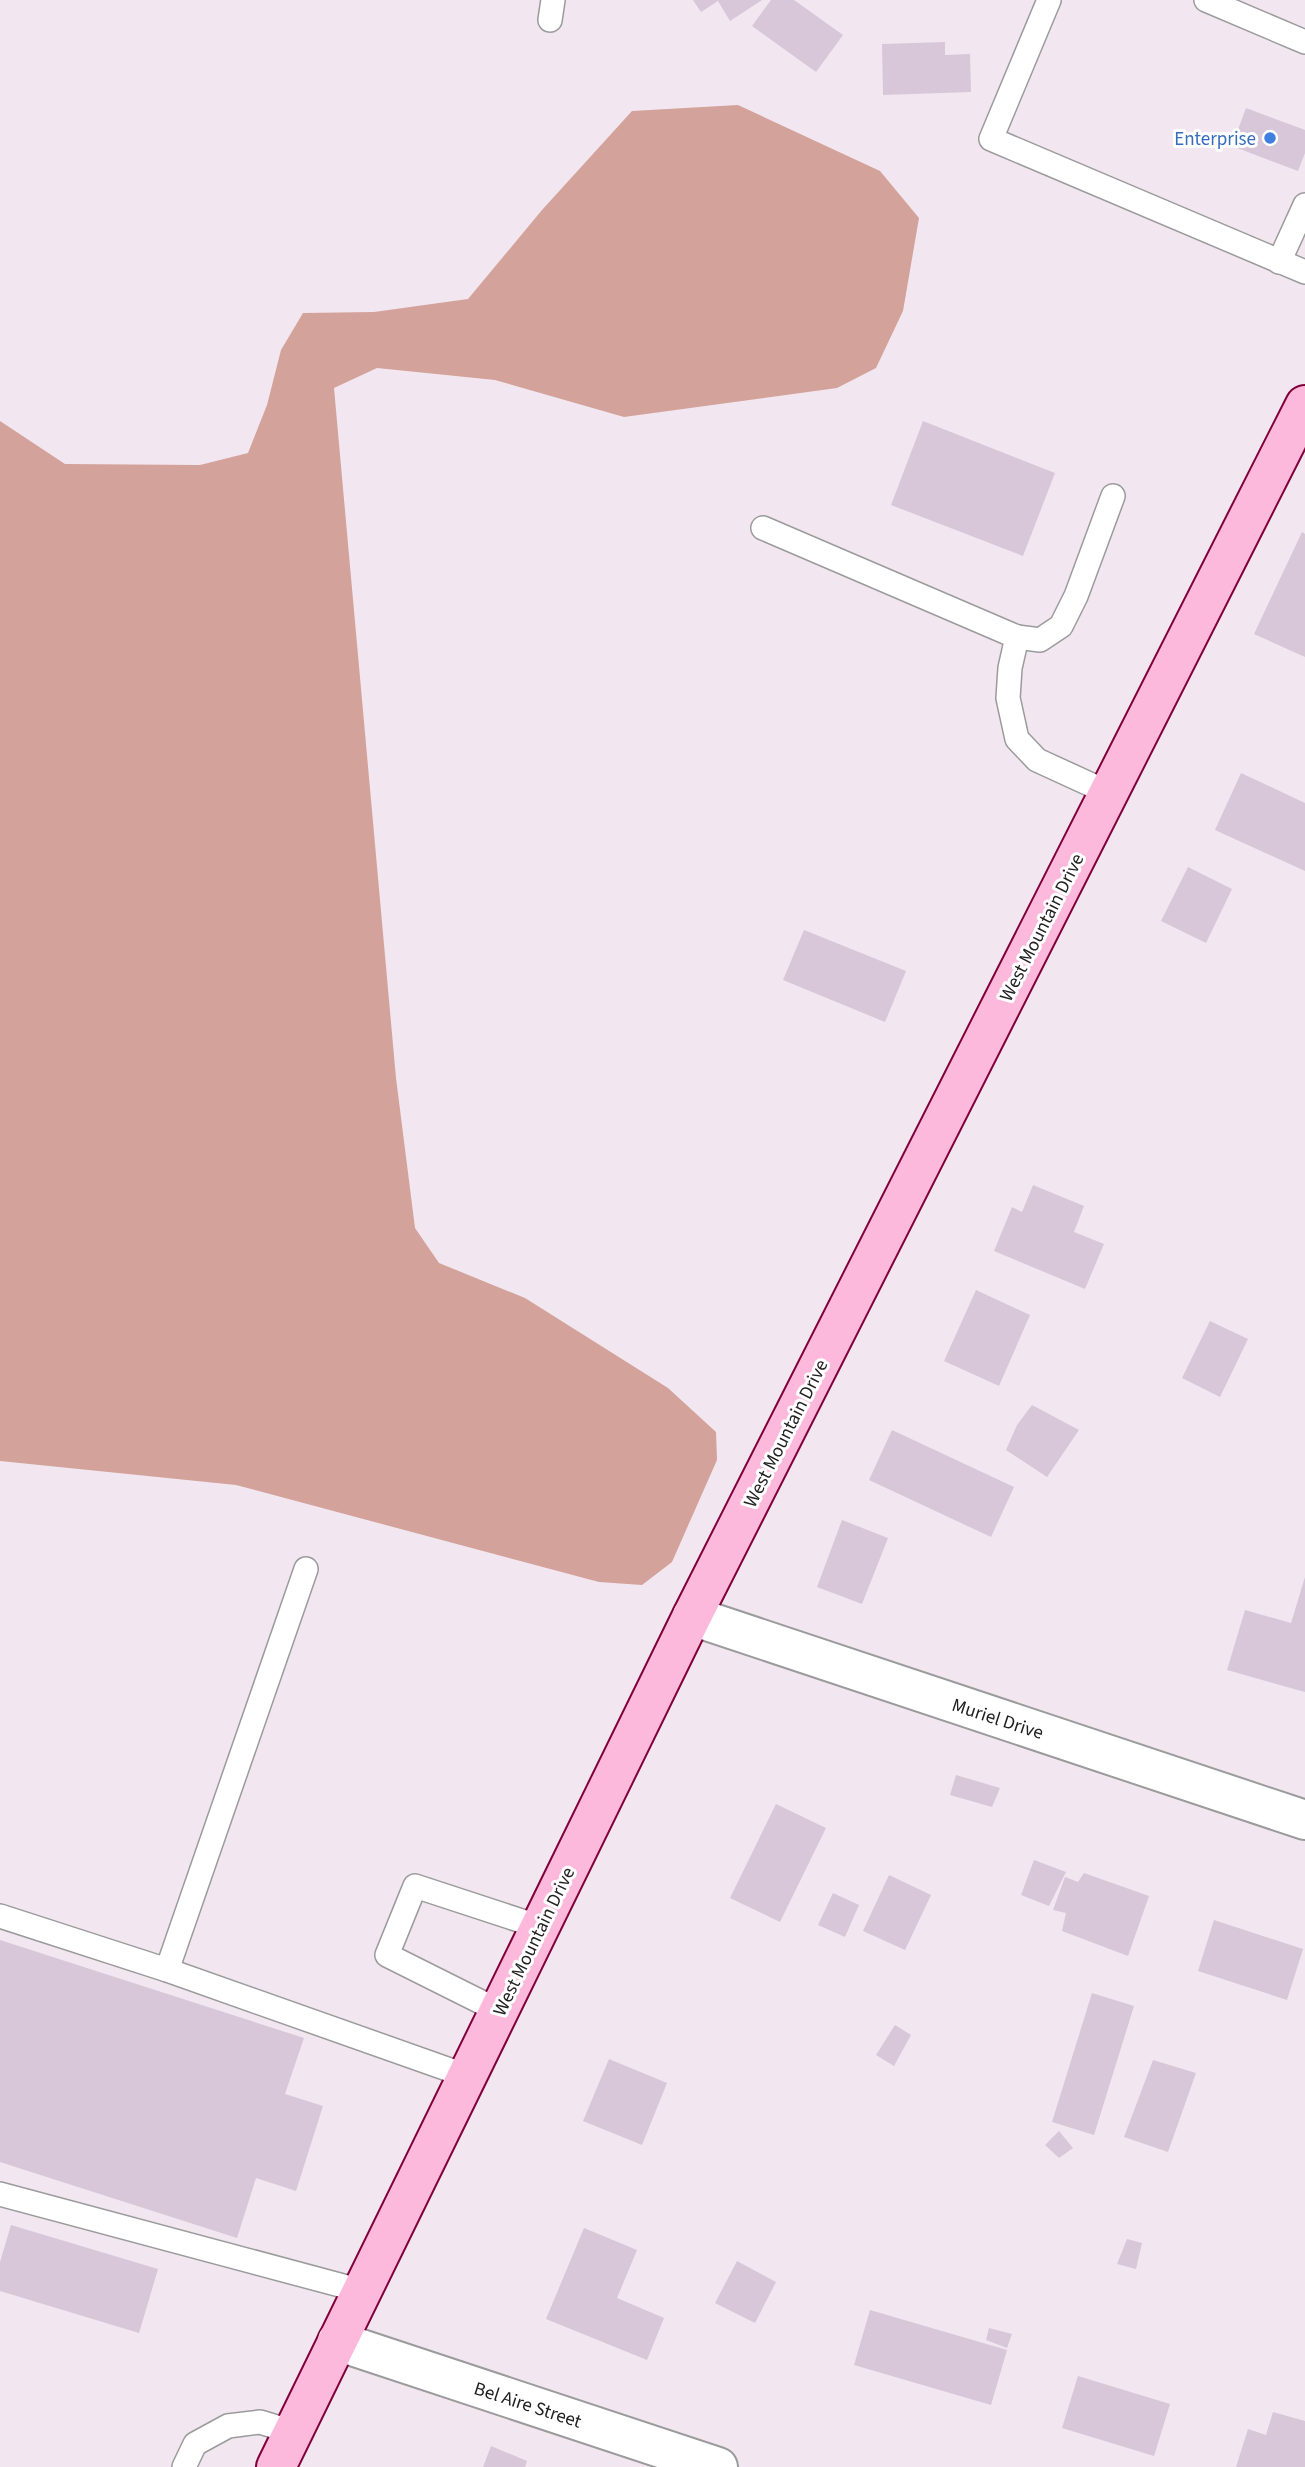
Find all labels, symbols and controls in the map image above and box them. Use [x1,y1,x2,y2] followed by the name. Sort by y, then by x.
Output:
[1174,126,1256,153] place label: Enterprise
[1262,130,1278,146] marker: Enterprise
[993,849,1091,1006] street label: West Mountain Drive
[737,1355,835,1512] street label: West Mountain Drive
[948,1692,1047,1747] street label: Muriel Drive
[487,1863,582,2021] street label: West Mountain Drive
[470,2375,585,2436] street label: Bel Aire Street

